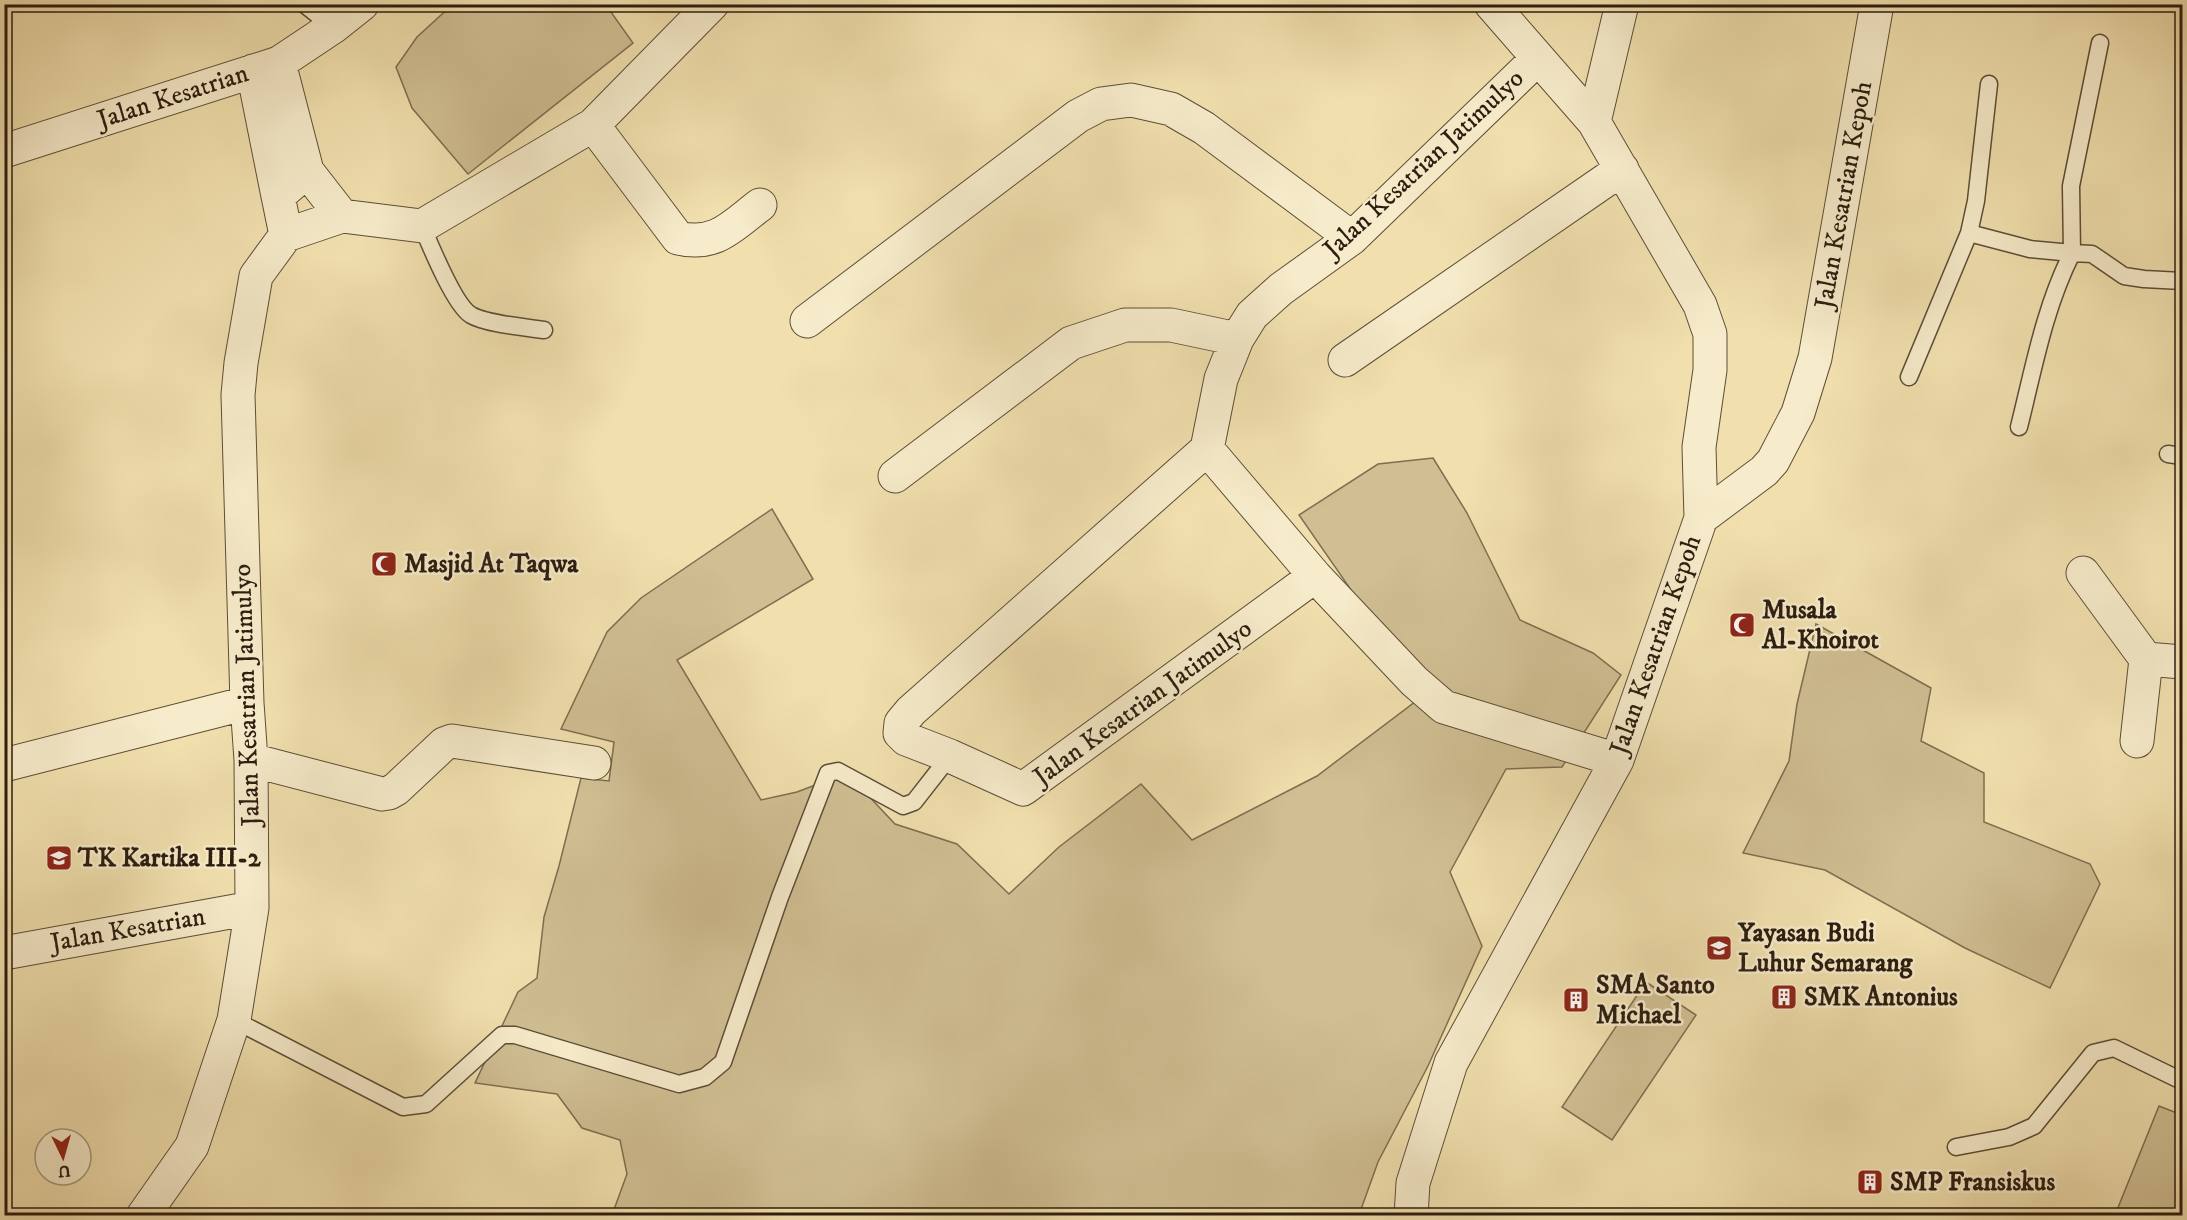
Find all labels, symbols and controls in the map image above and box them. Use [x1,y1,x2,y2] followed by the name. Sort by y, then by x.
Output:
[91,57,253,138] street label: Jalan Kesatrian
[1315,62,1531,267] street label: Jalan Kesatrian Jatimulyo
[1807,78,1880,313] street label: Jalan Kesatrian Kepoh
[1602,530,1709,761] street label: Jalan Kesatrian Kepoh
[404,548,579,581] place label: Masjid At Taqwa
[369,549,399,579] mosque icon: Masjid At Taqwa
[226,563,268,829] street label: Jalan Kesatrian Jatimulyo
[1761,594,1879,657] place label: Musala Al-Khoirot
[1727,610,1757,640] mosque icon: Musala Al-Khoirot
[1025,612,1259,795] street label: Jalan Kesatrian Jatimulyo
[77,842,262,875] place label: TK Kartika III-2
[44,843,74,873] school or university icon: TK Kartika III-2
[46,900,208,960] street label: Jalan Kesatrian
[1737,917,1914,980] place label: Yayasan Budi Luhur Semarang
[1704,933,1734,963] school or university icon: Yayasan Budi Luhur Semarang
[1596,969,1715,1032] place label: SMA Santo Michael
[1804,981,1958,1014] place label: SMK Antonius
[1769,982,1799,1012] building icon: SMK Antonius
[1561,985,1591,1015] building icon: SMA Santo Michael
[33,1127,93,1187] north arrow
[57,1160,71,1182] text: U
[1890,1166,2055,1199] place label: SMP Fransiskus
[1855,1167,1885,1197] building icon: SMP Fransiskus

